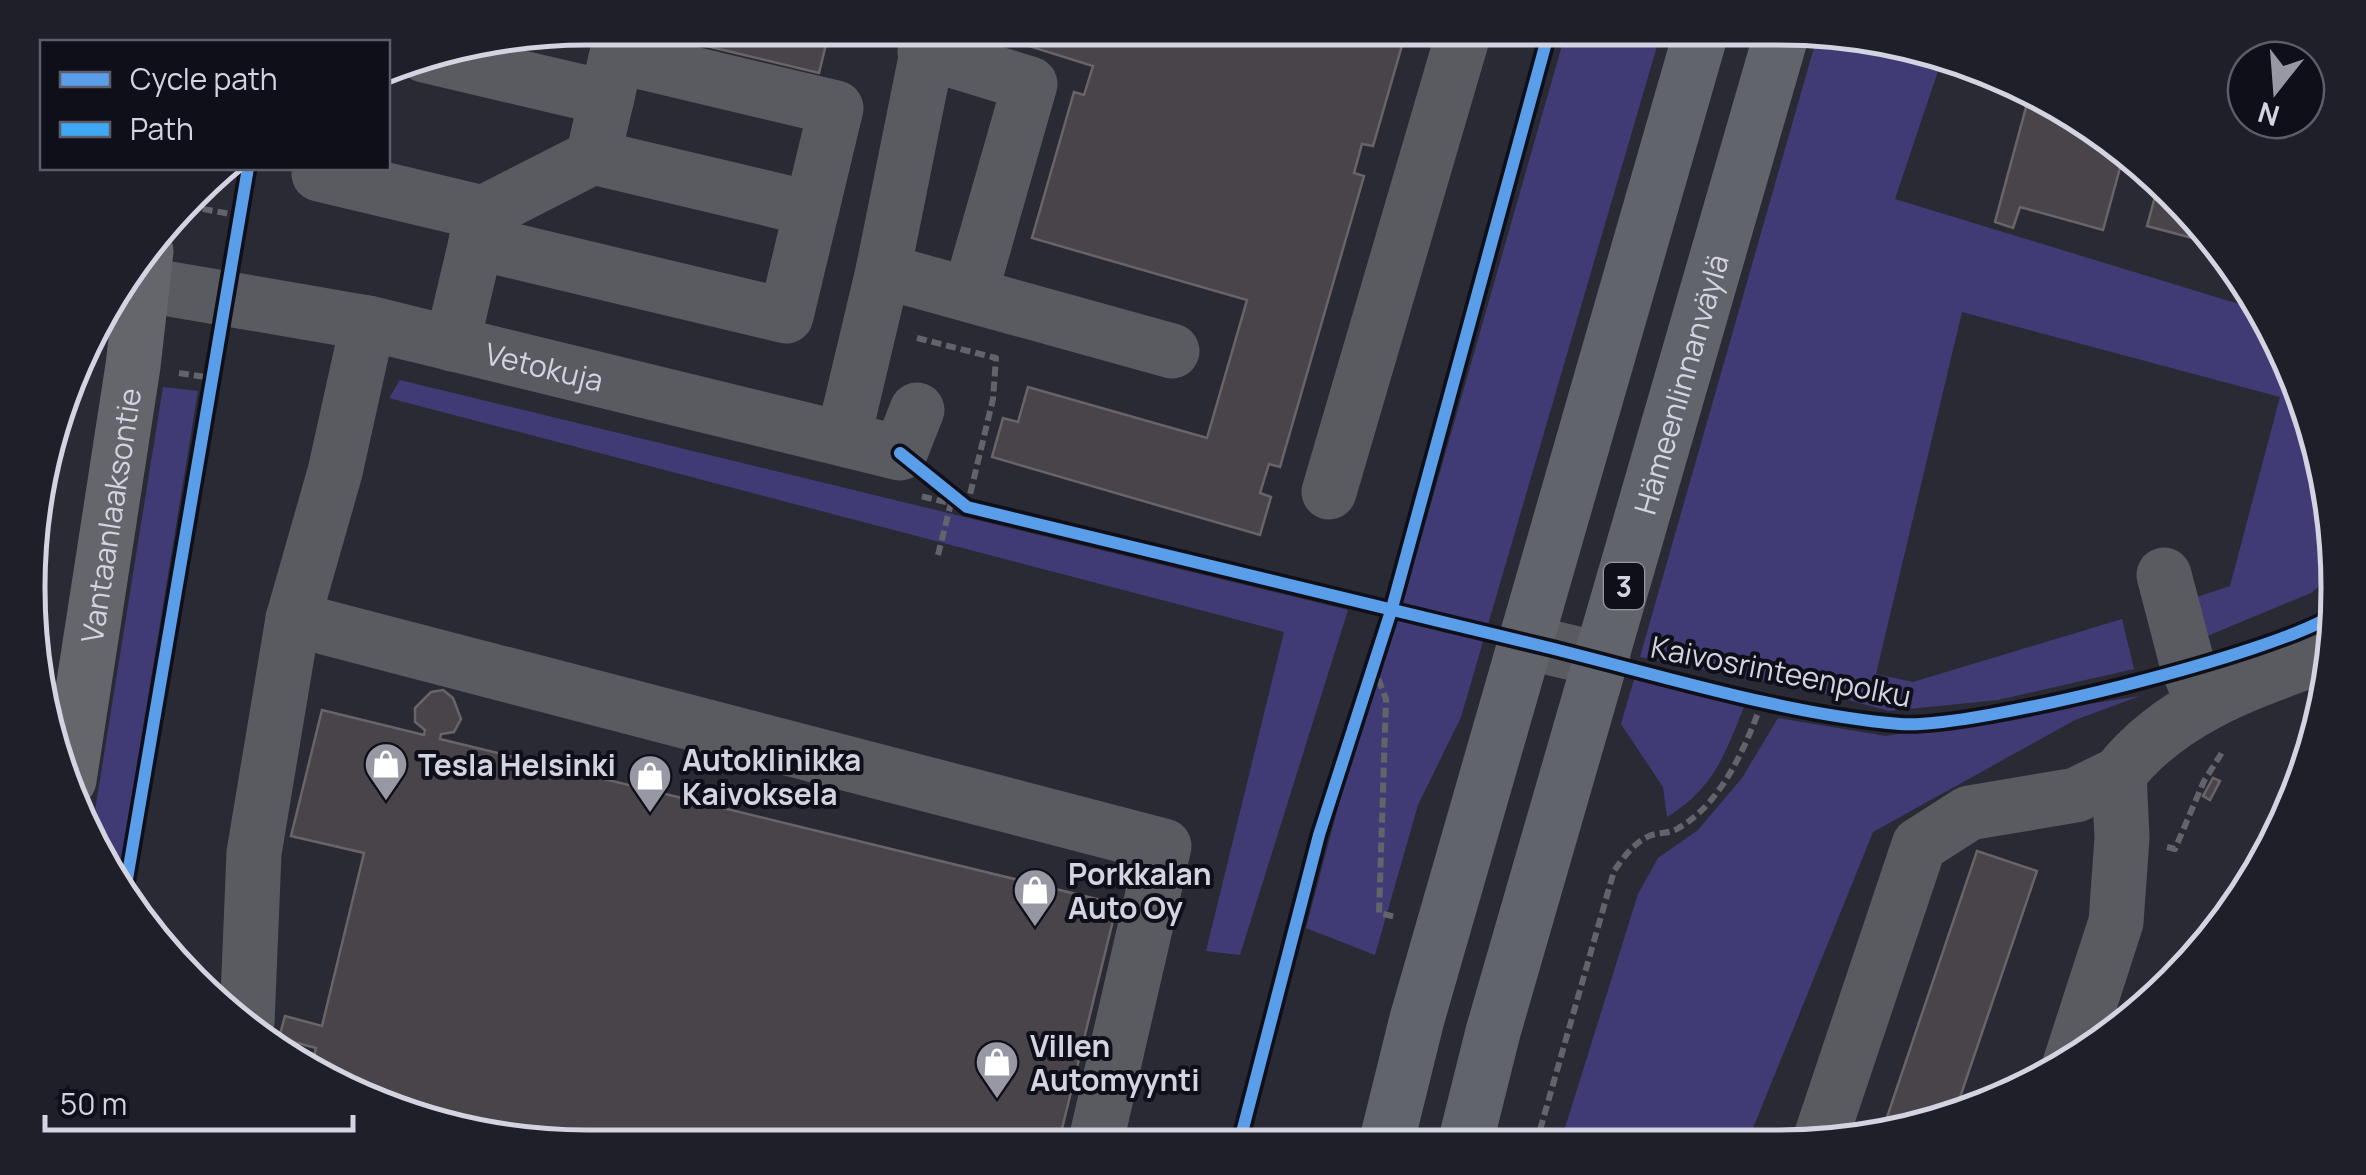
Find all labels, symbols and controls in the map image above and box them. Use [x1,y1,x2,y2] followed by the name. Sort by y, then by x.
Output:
[40,40,390,170] legend
[2226,40,2326,140] north arrow
[130,58,278,99] text: Cycle path
[2253,94,2284,136] text: N
[130,108,194,149] text: Path
[1623,249,1737,519] street label: Hämeenlinnanväylä
[481,332,608,400] street label: Vetokuja
[70,385,150,645] street label: Vantaanlaaksontie
[1604,563,1644,609] road number: 3
[1647,626,1915,716] street label: Kaivosrinteenpolku
[682,739,861,814] place label: Autoklinikka Kaivoksela
[363,741,409,802] shop icon: Tesla Helsinki
[418,744,616,785] place label: Tesla Helsinki
[627,753,673,814] shop icon: Autoklinikka Kaivoksela
[1068,853,1211,928] place label: Porkkalan Auto Oy
[1012,867,1058,928] shop icon: Porkkalan Auto Oy
[1030,1025,1200,1100] place label: Villen Automyynti
[974,1039,1020,1100] shop icon: Villen Automyynti
[45,1070,352,1132] scale bar
[60,1083,127,1124] text: 50 m

